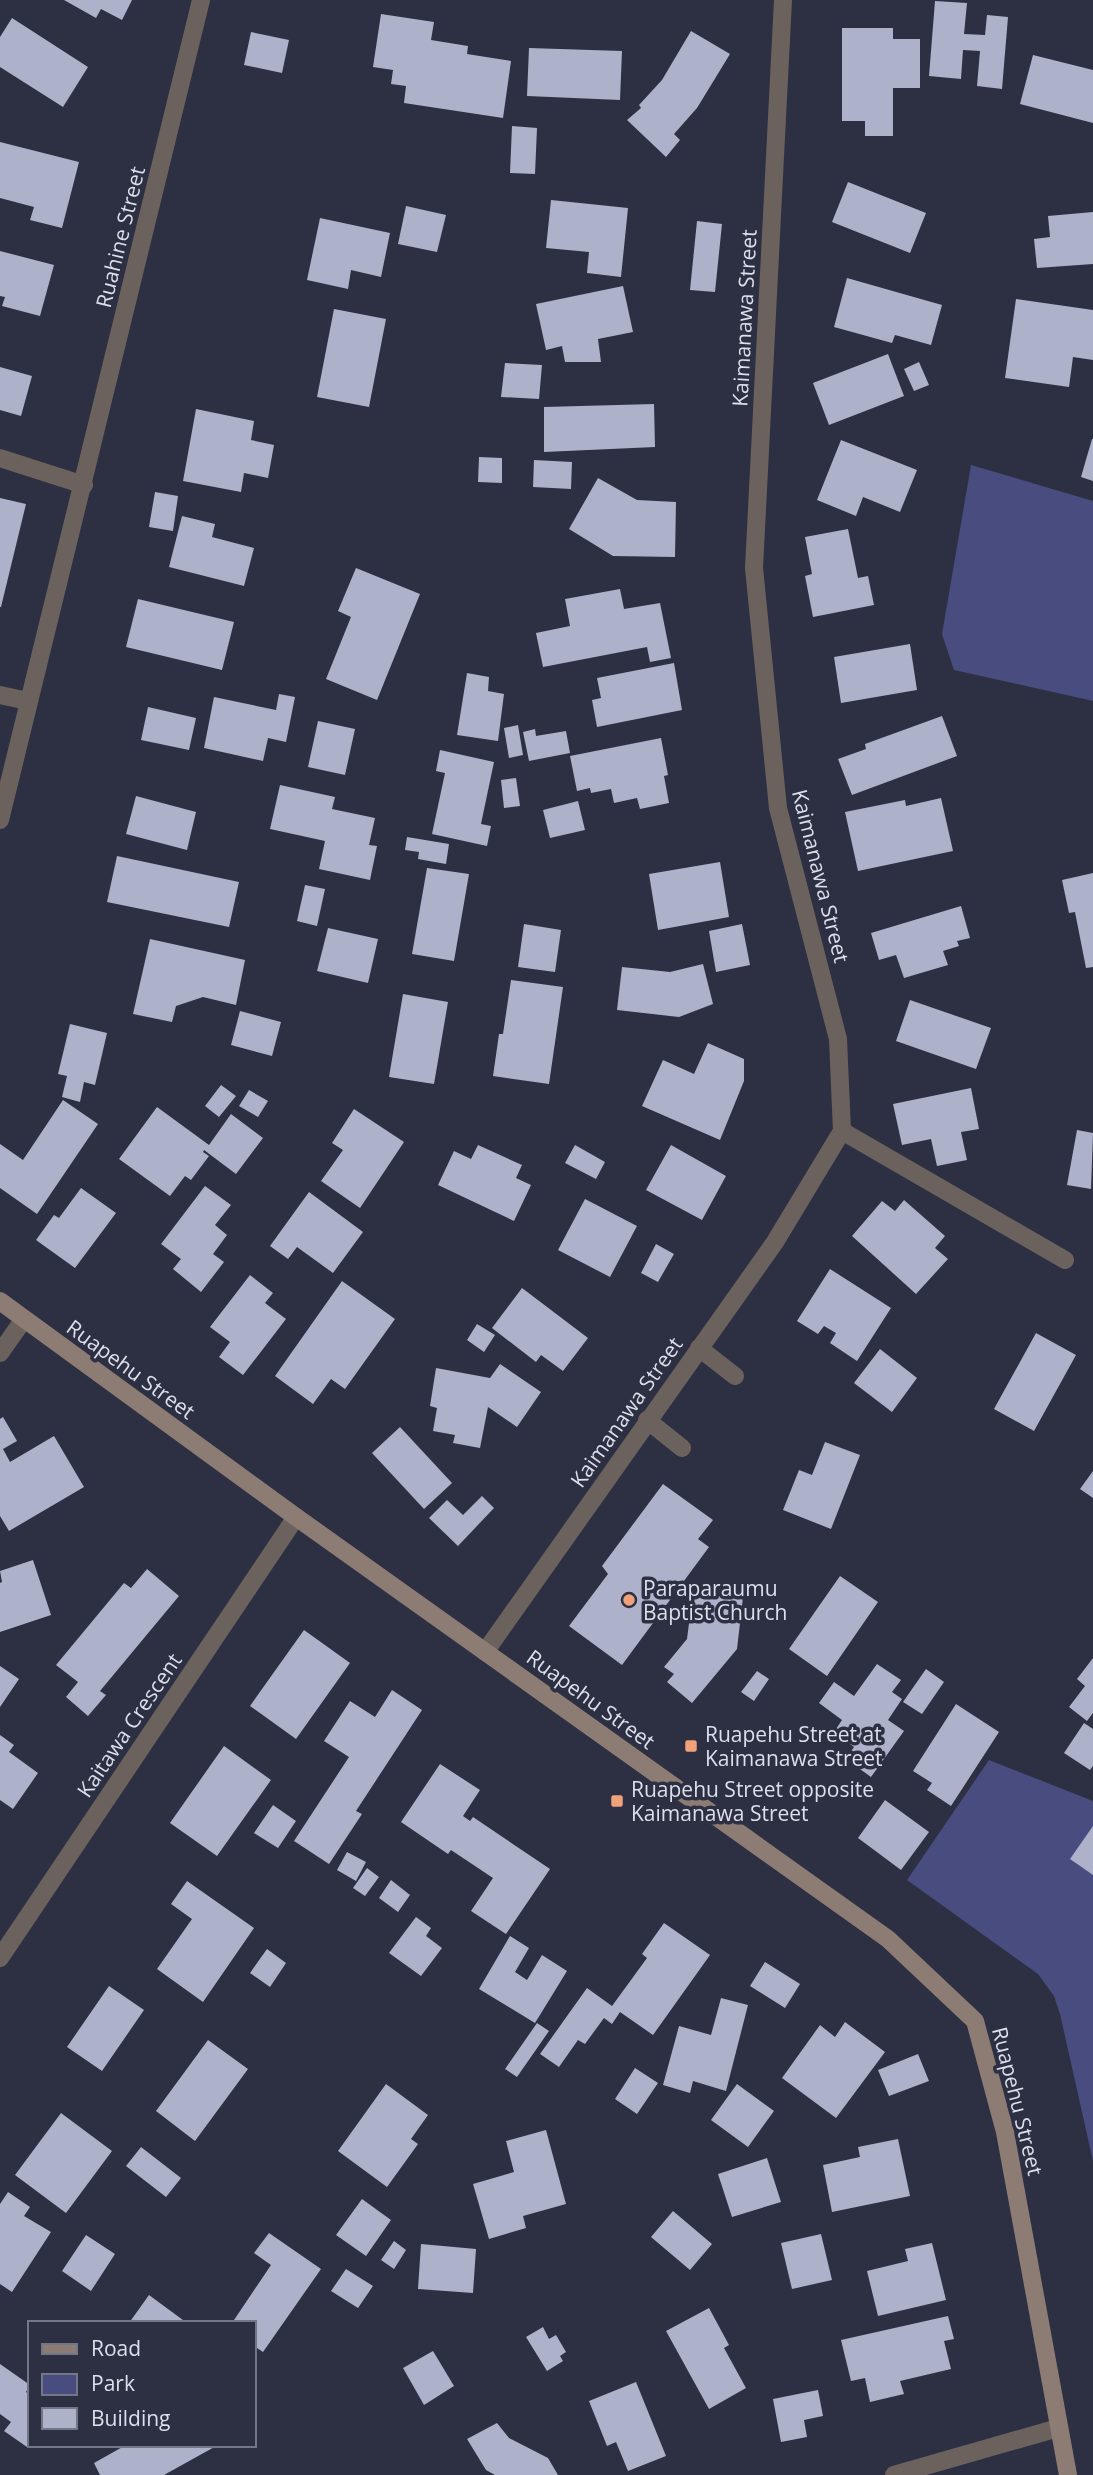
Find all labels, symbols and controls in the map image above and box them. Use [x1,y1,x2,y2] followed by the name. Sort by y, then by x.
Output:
[89,164,151,310] street label: Ruahine Street
[725,229,763,407] street label: Kaimanawa Street
[786,786,856,966] street label: Kaimanawa Street
[61,1313,201,1425] street label: Ruapehu Street
[564,1331,688,1493] street label: Kaimanawa Street
[643,1574,787,1626] place label: Paraparaumu Baptist Church
[621,1592,637,1608] marker: Paraparaumu Baptist Church
[521,1643,661,1755] street label: Ruapehu Street
[70,1647,188,1803] street label: Kaitawa Crescent
[705,1720,883,1772] place label: Ruapehu Street at Kaimanawa Street
[683,1738,699,1754] marker: Ruapehu Street at Kaimanawa Street
[631,1775,874,1827] place label: Ruapehu Street opposite Kaimanawa Street
[609,1793,625,1809] marker: Ruapehu Street opposite Kaimanawa Street
[986,2024,1050,2178] street label: Ruapehu Street
[28,2321,256,2447] legend
[91,2334,141,2362] text: Road
[91,2369,135,2397] text: Park
[91,2404,170,2432] text: Building

